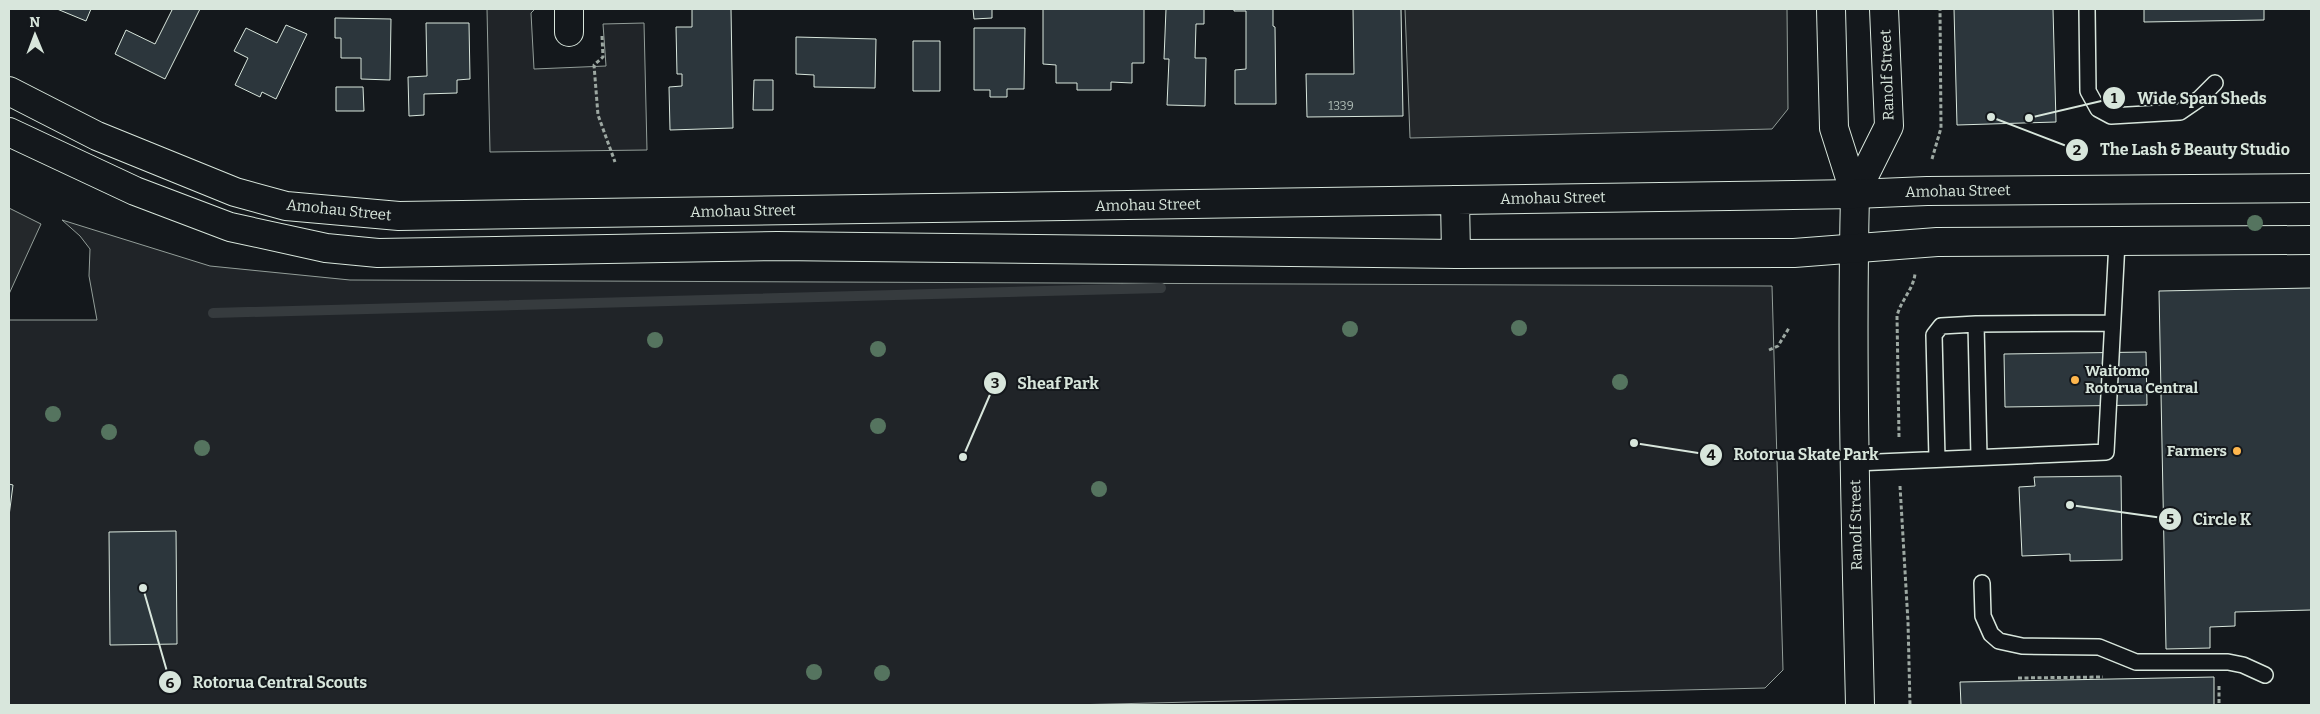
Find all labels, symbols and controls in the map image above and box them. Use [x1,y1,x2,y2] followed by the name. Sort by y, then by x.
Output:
[10,10,60,60] north arrow
[29,14,41,31] text: N
[1876,29,1898,121] street label: Ranolf Street
[2102,82,2276,113] callout: Wide Span Sheds
[2111,89,2118,107] text: 1
[2137,89,2267,108] text: Wide Span Sheds
[1328,99,1354,113] house number: 1339
[2065,134,2300,165] callout: The Lash & Beauty Studio
[2100,140,2290,159] text: The Lash & Beauty Studio
[2073,141,2081,159] text: 2
[1905,181,2011,201] street label: Amohau Street
[1500,188,1606,208] street label: Amohau Street
[1095,195,1201,215] street label: Amohau Street
[286,196,393,225] street label: Amohau Street
[690,201,796,221] street label: Amohau Street
[2085,362,2198,397] place label: Waitomo Rotorua Central
[983,368,1109,399] callout: Sheaf Park
[991,374,999,392] text: 3
[1017,374,1099,393] text: Sheaf Park
[2069,374,2081,386] marker: Waitomo Rotorua Central
[1698,439,1888,470] callout: Rotorua Skate Park
[2167,442,2227,460] place label: Farmers
[1733,445,1879,464] text: Rotorua Skate Park
[2231,445,2243,457] marker: Farmers
[1706,446,1716,464] text: 4
[1846,479,1866,571] street label: Ranolf Street
[2157,504,2261,535] callout: Circle K
[2166,510,2174,528] text: 5
[2193,510,2252,529] text: Circle K
[157,667,377,698] callout: Rotorua Central Scouts
[193,673,367,692] text: Rotorua Central Scouts
[166,674,175,692] text: 6

